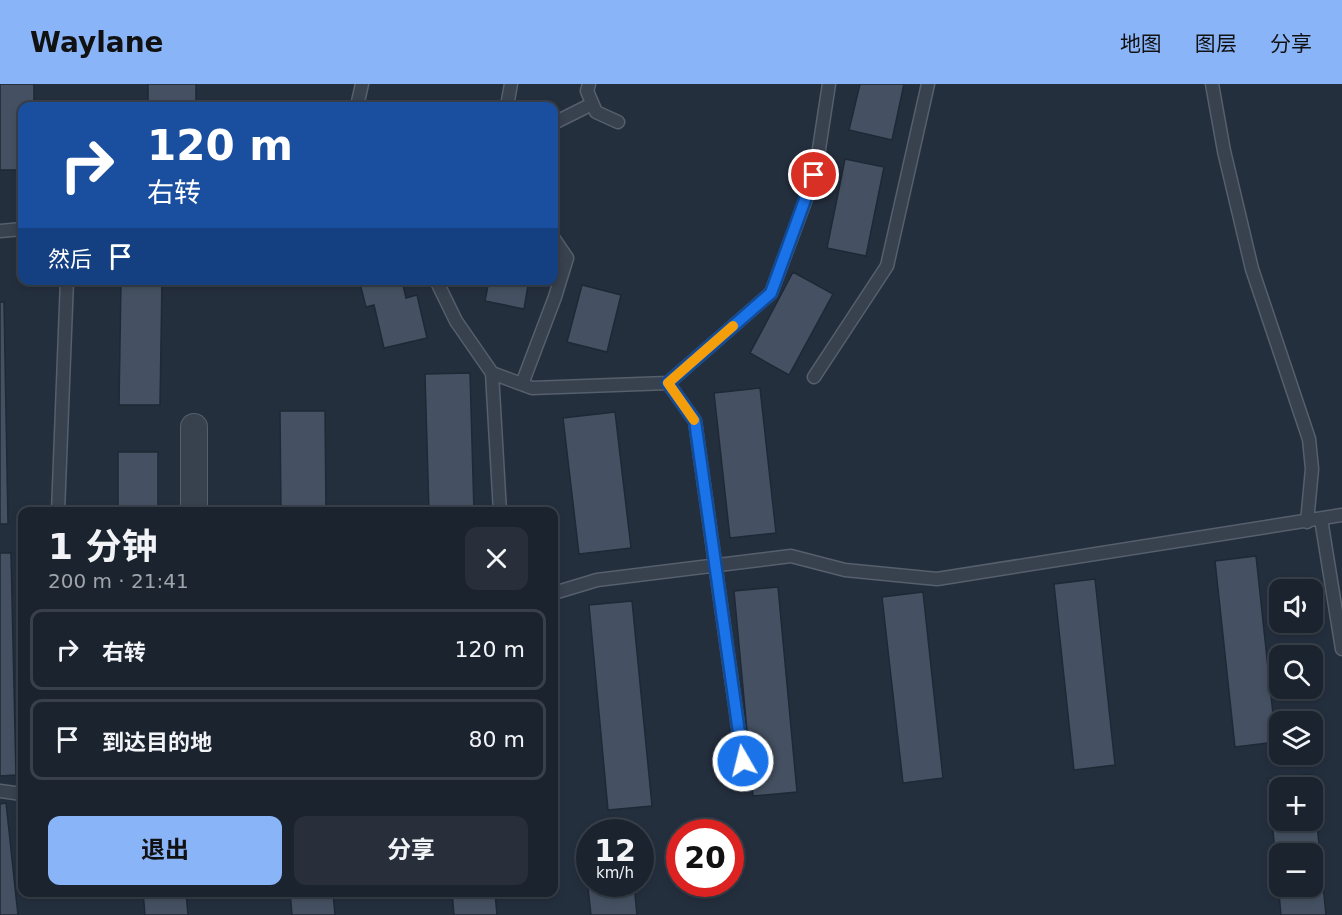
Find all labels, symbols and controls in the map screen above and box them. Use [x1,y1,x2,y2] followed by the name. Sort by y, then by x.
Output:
[30,26,164,59] text: Waylane
[1120,32,1162,56] text: 地图
[1195,32,1237,56] text: 图层
[1270,32,1312,56] text: 分享
[147,121,293,170] text: 120 m
[48,126,126,204] icon: right
[788,149,839,200] pin
[797,158,830,191] icon: arrive
[147,177,201,208] text: 右转
[104,240,137,273] icon: arrive
[48,247,92,272] text: 然后
[48,526,158,567] text: 1 分钟
[465,527,528,590] button: close
[48,569,189,593] text: 200 m · 21:41
[1269,579,1323,897] map controls
[1269,579,1323,633] button: sound
[51,633,84,666] icon: right
[455,637,525,662] text: 120 m
[102,640,146,665] text: 右转
[1269,645,1323,699] button: search
[1269,711,1323,765] button: layers
[51,723,84,756] icon: arrive
[469,727,525,752] text: 80 m
[711,729,775,793] position arrow
[102,730,212,755] text: 到达目的地
[1269,777,1323,831] button: +
[48,816,282,885] button: 退出
[294,816,528,885] button: 分享
[666,819,744,897] speed limit sign: 20
[594,833,636,868] text: 12
[1269,843,1323,897] button: −
[596,864,634,882] text: km/h

